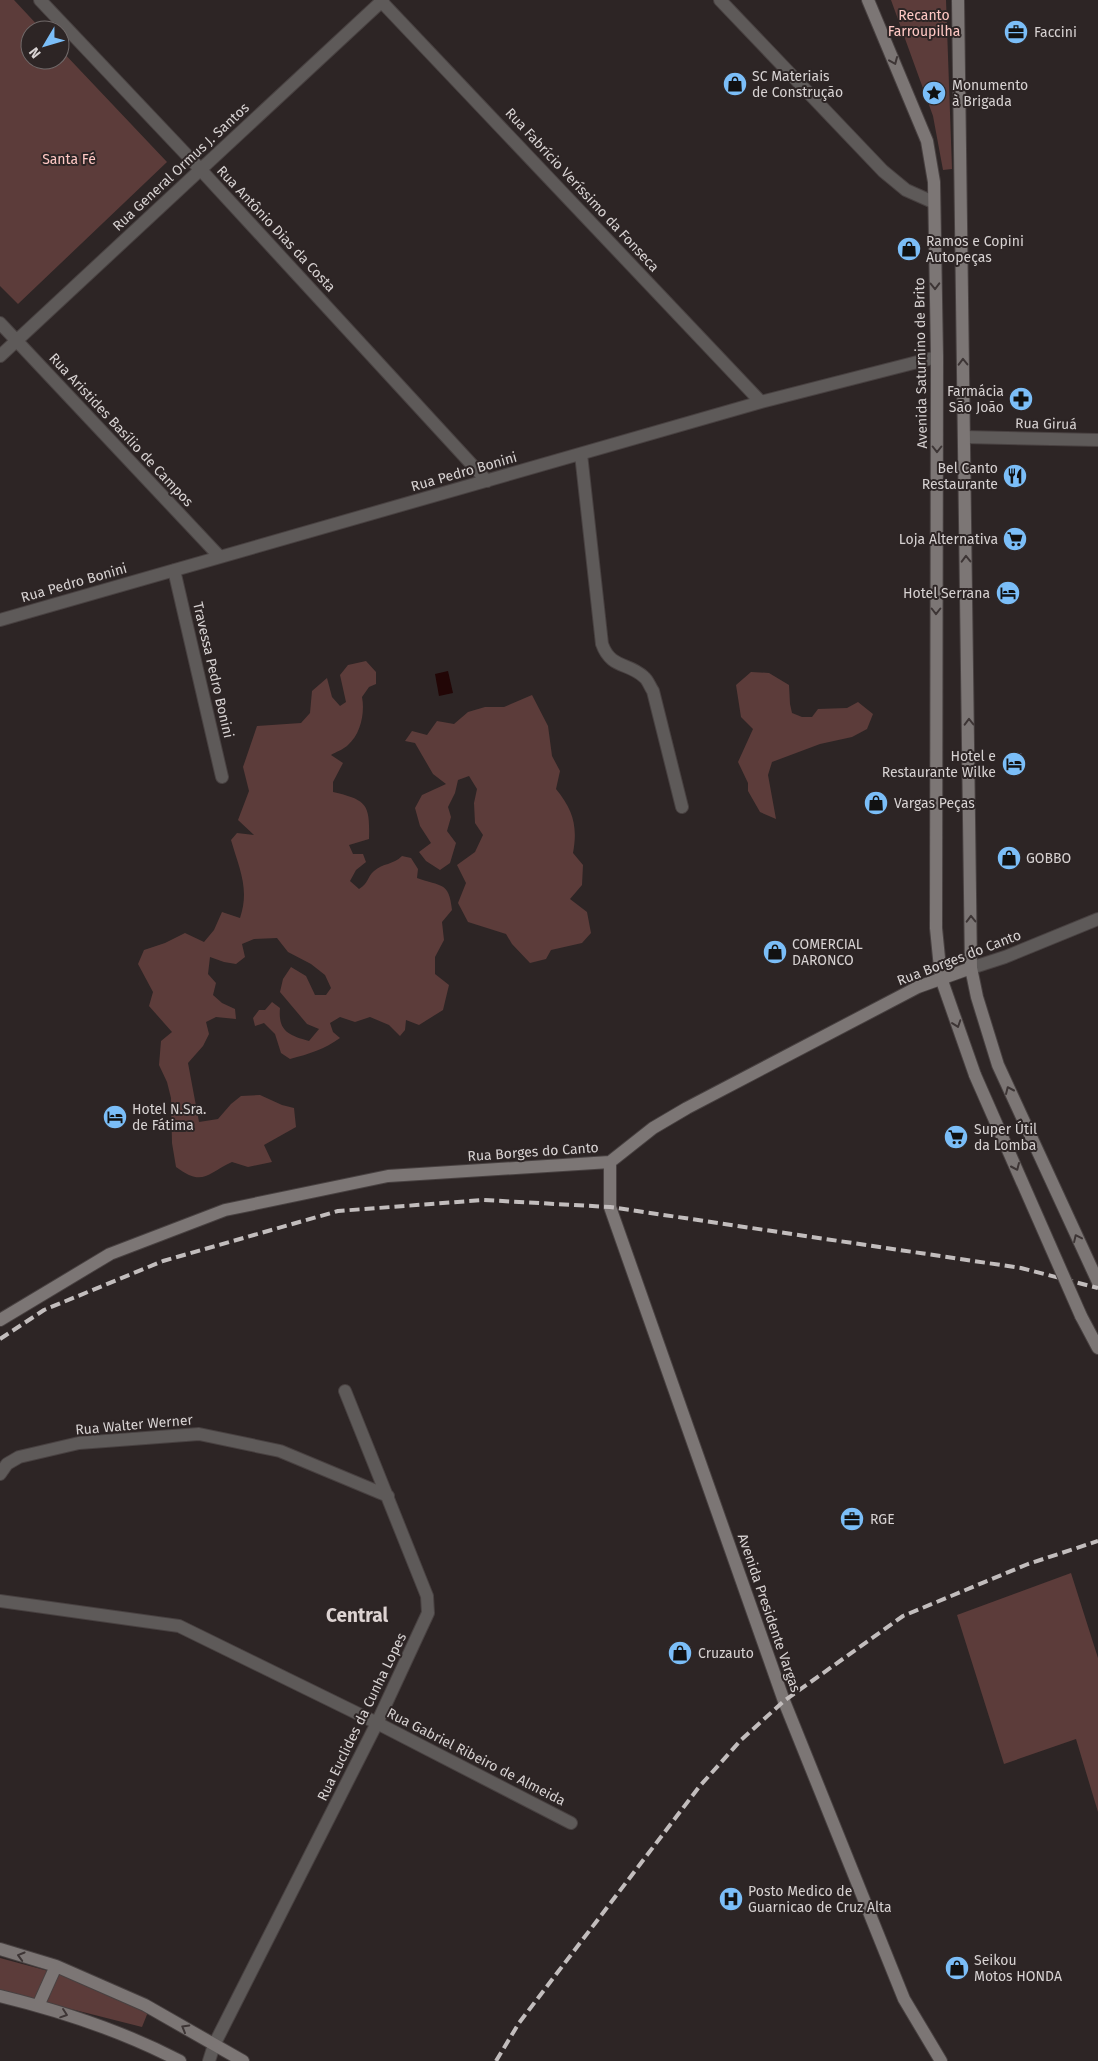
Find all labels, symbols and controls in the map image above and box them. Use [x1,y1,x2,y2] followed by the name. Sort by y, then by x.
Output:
[888,7,960,40] park label: Recanto Farroupilha
[1003,19,1029,45] office icon: Faccini
[20,20,70,70] north arrow
[1034,24,1077,41] place label: Faccini
[26,44,45,62] text: N
[887,56,898,65] one-way arrow
[752,68,843,101] place label: SC Materiais de Construção
[722,71,748,97] shop icon: SC Materiais de Construção
[952,77,1028,110] place label: Monumento à Brigada
[921,80,947,106] place icon: Monumento à Brigada
[109,99,253,235] street label: Rua General Ormus J. Santos
[502,105,662,275] street label: Rua Fabrício Veríssimo da Fonseca
[42,151,96,168] park label: Santa Fé
[213,162,339,296] street label: Rua Antônio Dias da Costa
[926,233,1024,266] place label: Ramos e Copini Autopeças
[896,236,922,262] shop icon: Ramos e Copini Autopeças
[911,277,931,449] street label: Avenida Saturnino de Brito
[930,283,940,291] one-way arrow
[45,350,197,511] street label: Rua Aristides Basílio de Campos
[958,358,968,366] one-way arrow
[947,383,1004,416] place label: Farmácia São João
[1008,386,1034,412] pharmacy icon: Farmácia São João
[1015,415,1077,433] street label: Rua Giruá
[932,446,942,453] one-way arrow
[409,449,519,495] street label: Rua Pedro Bonini
[922,460,998,493] place label: Bel Canto Restaurante
[1002,463,1028,489] restaurant icon: Bel Canto Restaurante
[1002,526,1028,552] supermarket icon: Loja Alternativa
[899,531,998,548] place label: Loja Alternativa
[961,555,972,563] one-way arrow
[19,560,129,606] street label: Rua Pedro Bonini
[995,580,1021,606] hotel icon: Hotel Serrana
[903,585,990,602] place label: Hotel Serrana
[189,600,237,740] street label: Travessa Pedro Bonini
[931,608,941,616] one-way arrow
[964,717,974,725] one-way arrow
[882,748,996,781] place label: Hotel e Restaurante Wilke
[1001,751,1027,777] hotel icon: Hotel e Restaurante Wilke
[863,790,889,816] shop icon: Vargas Peças
[894,795,975,812] place label: Vargas Peças
[996,845,1022,871] shop icon: GOBBO
[1026,850,1071,867] place label: GOBBO
[966,915,976,922] one-way arrow
[895,926,1023,990] street label: Rua Borges do Canto
[792,936,863,969] place label: COMERCIAL DARONCO
[762,939,788,965] shop icon: COMERCIAL DARONCO
[951,1019,961,1028] one-way arrow
[1005,1086,1015,1095] one-way arrow
[132,1101,206,1134] place label: Hotel N.Sra. de Fátima
[102,1104,128,1130] hotel icon: Hotel N.Sra. de Fátima
[974,1120,1037,1154] place label: Super Útil da Lomba
[943,1124,969,1150] supermarket icon: Super Útil da Lomba
[467,1139,599,1165] street label: Rua Borges do Canto
[1009,1162,1020,1171] one-way arrow
[1073,1234,1084,1243] one-way arrow
[75,1411,194,1439] street label: Rua Walter Werner
[839,1506,865,1532] office icon: RGE
[870,1511,895,1528] place label: RGE
[734,1531,804,1695] street label: Avenida Presidente Vargas
[326,1604,388,1627] district label: Central
[314,1630,410,1804] street label: Rua Euclides da Cunha Lopes
[667,1640,693,1666] shop icon: Cruzauto
[698,1645,754,1662] place label: Cruzauto
[384,1704,568,1810] street label: Rua Gabriel Ribeiro de Almeida
[748,1883,892,1916] place label: Posto Medico de Guarnicao de Cruz Alta
[718,1886,744,1912] hospital icon: Posto Medico de Guarnicao de Cruz Alta
[18,1951,26,1961] one-way arrow
[974,1952,1062,1985] place label: Seikou Motos HONDA
[944,1955,970,1981] shop icon: Seikou Motos HONDA
[59,2009,67,2019] one-way arrow
[182,2025,191,2035] one-way arrow

